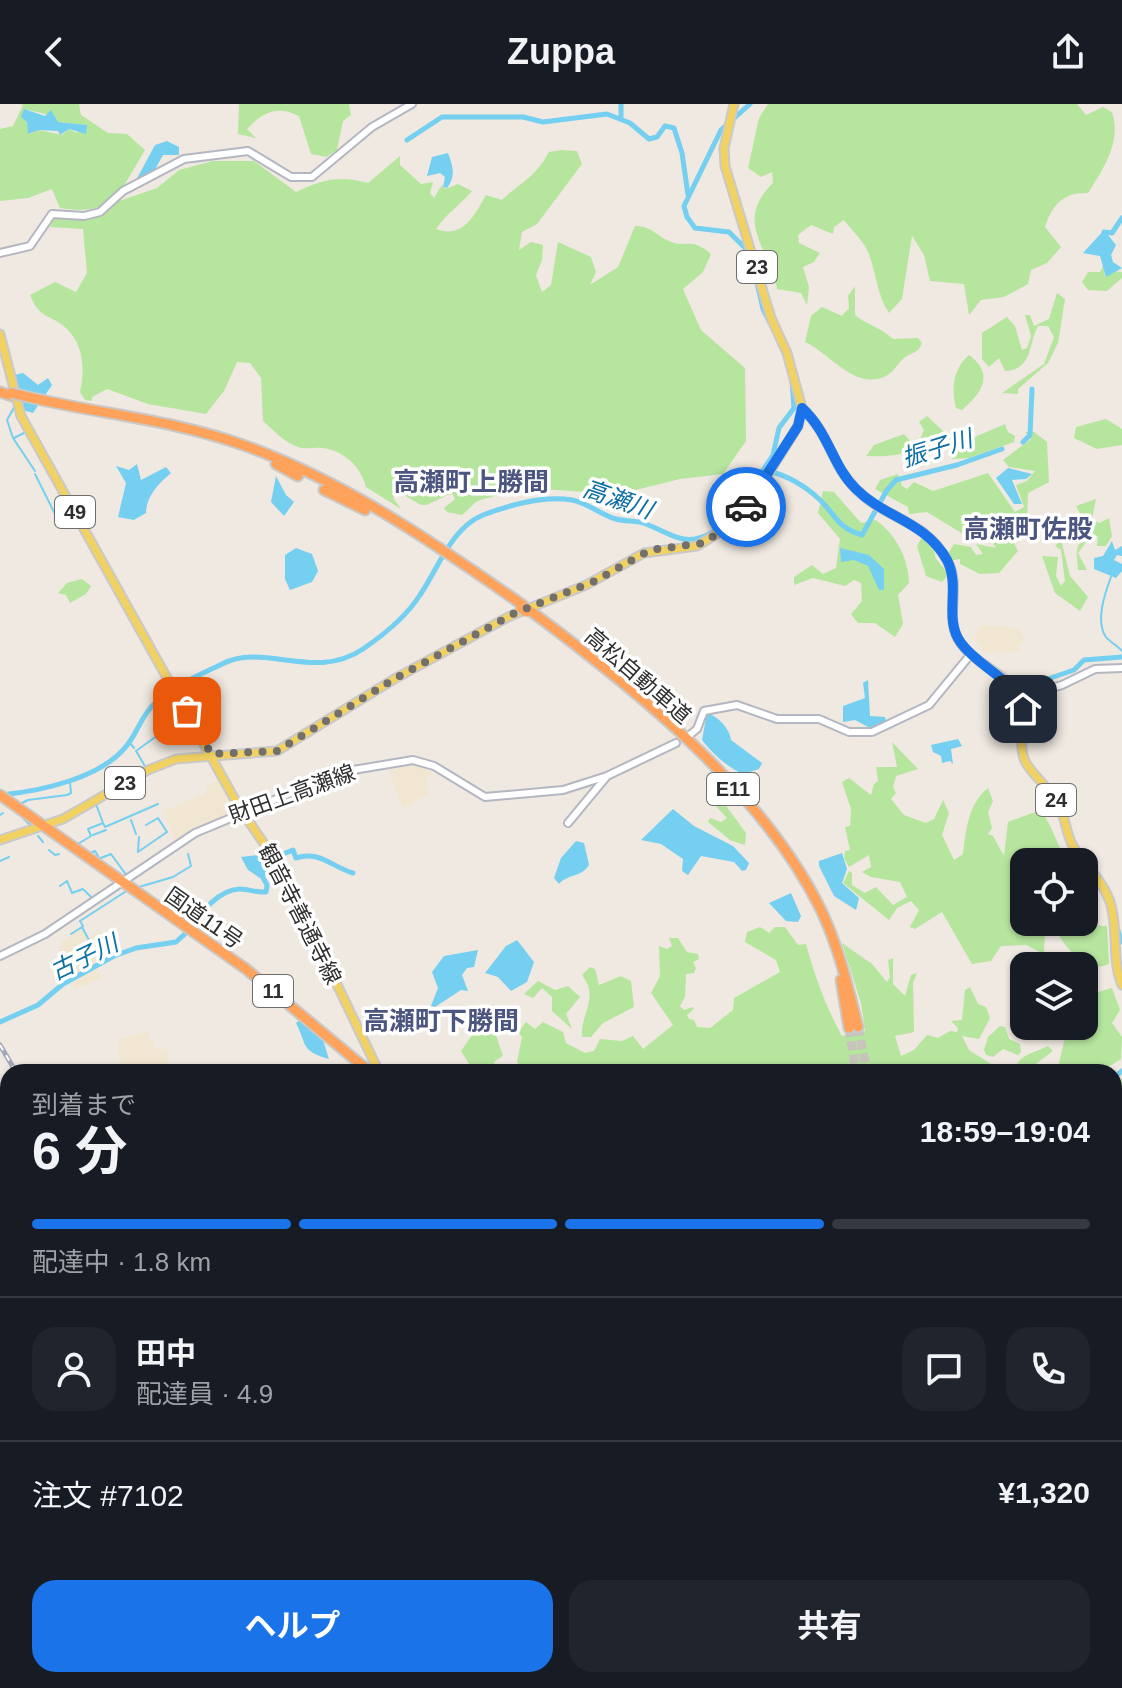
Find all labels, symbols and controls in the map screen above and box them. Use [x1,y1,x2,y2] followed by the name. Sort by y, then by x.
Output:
[32,30,76,74] icon: back
[1046,30,1090,74] icon: share
[507,31,615,72] text: Zuppa
[737,251,777,283] road number: 23
[899,424,978,471] water label: 振子川
[393,467,549,497] district label: 高瀬町上勝間
[706,467,786,547] courier
[580,475,659,524] water label: 高瀬川
[724,485,768,529] icon: car
[55,496,95,528] road number: 49
[963,514,1093,544] district label: 高瀬町佐股
[580,623,696,729] street label: 高松自動車道
[989,675,1057,743] pin
[153,677,221,745] pin
[1001,687,1045,731] icon: home
[165,689,209,733] icon: bag
[226,760,358,828] street label: 財田上高瀬線
[105,767,145,799] road number: 23
[707,773,759,805] road number: E11
[1036,784,1076,816] road number: 24
[254,840,346,988] street label: 観音寺善通寺線
[1010,848,1098,1040] map controls
[1010,848,1098,936] button: locate
[160,882,248,954] street label: 国道11号
[46,928,125,985] water label: 古子川
[1010,952,1098,1040] button: layers
[253,975,293,1007] road number: 11
[363,1006,519,1036] district label: 高瀬町下勝間
[32,1090,136,1120] text: 到着まで
[920,1115,1090,1148] text: 18:59–19:04
[32,1122,127,1180] text: 6 分
[32,1247,211,1277] text: 配達中 · 1.8 km
[32,1327,116,1411] button: person
[902,1327,986,1411] button: chat
[1006,1327,1090,1411] button: phone
[136,1337,196,1370] text: 田中
[136,1379,273,1409] text: 配達員 · 4.9
[998,1476,1090,1509] text: ¥1,320
[32,1479,184,1512] text: 注文 #7102
[32,1580,553,1672] button: ヘルプ
[569,1580,1090,1672] button: 共有

